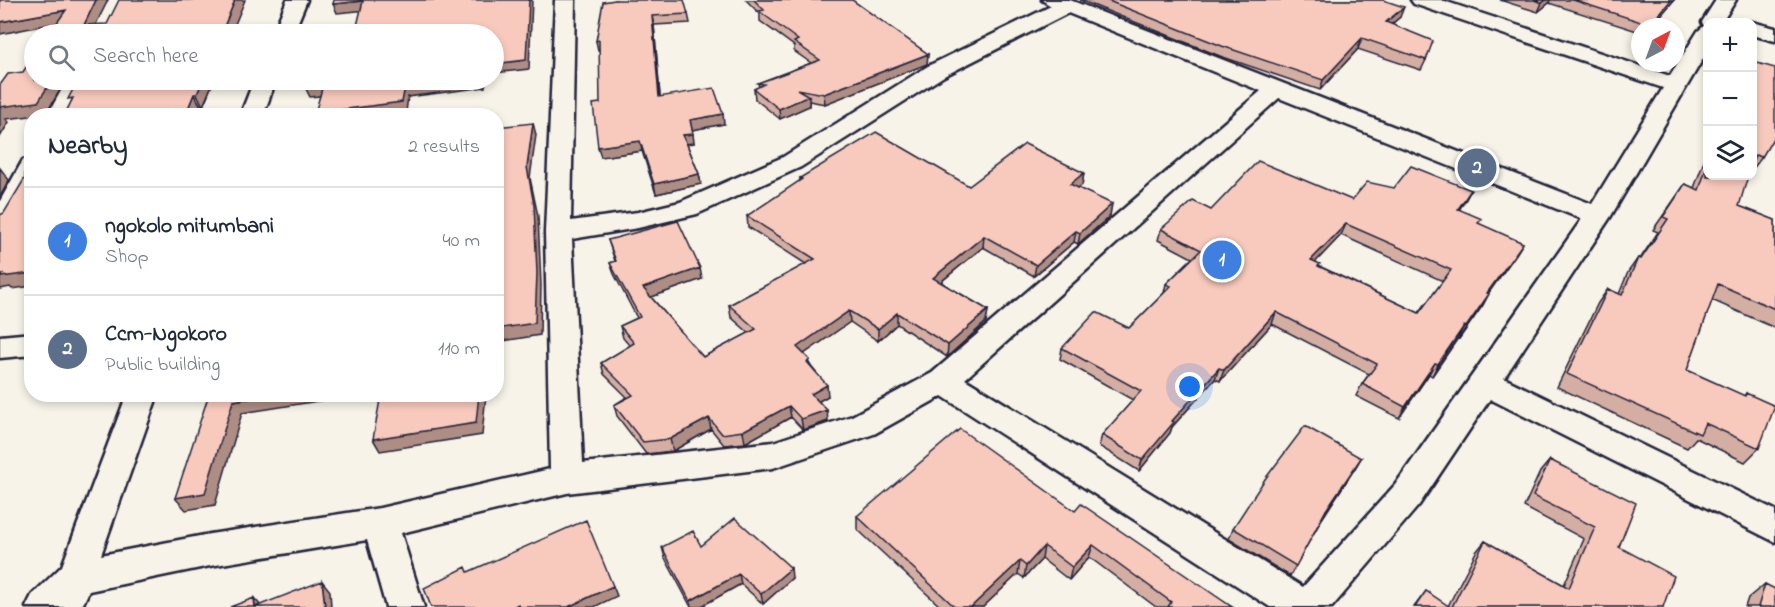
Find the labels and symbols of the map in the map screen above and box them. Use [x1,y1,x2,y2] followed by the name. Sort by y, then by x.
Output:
[1631,18,1685,72] north arrow
[1458,146,1496,190] pin: 2
[1202,238,1242,282] pin: 1
[1175,372,1204,401] your location

